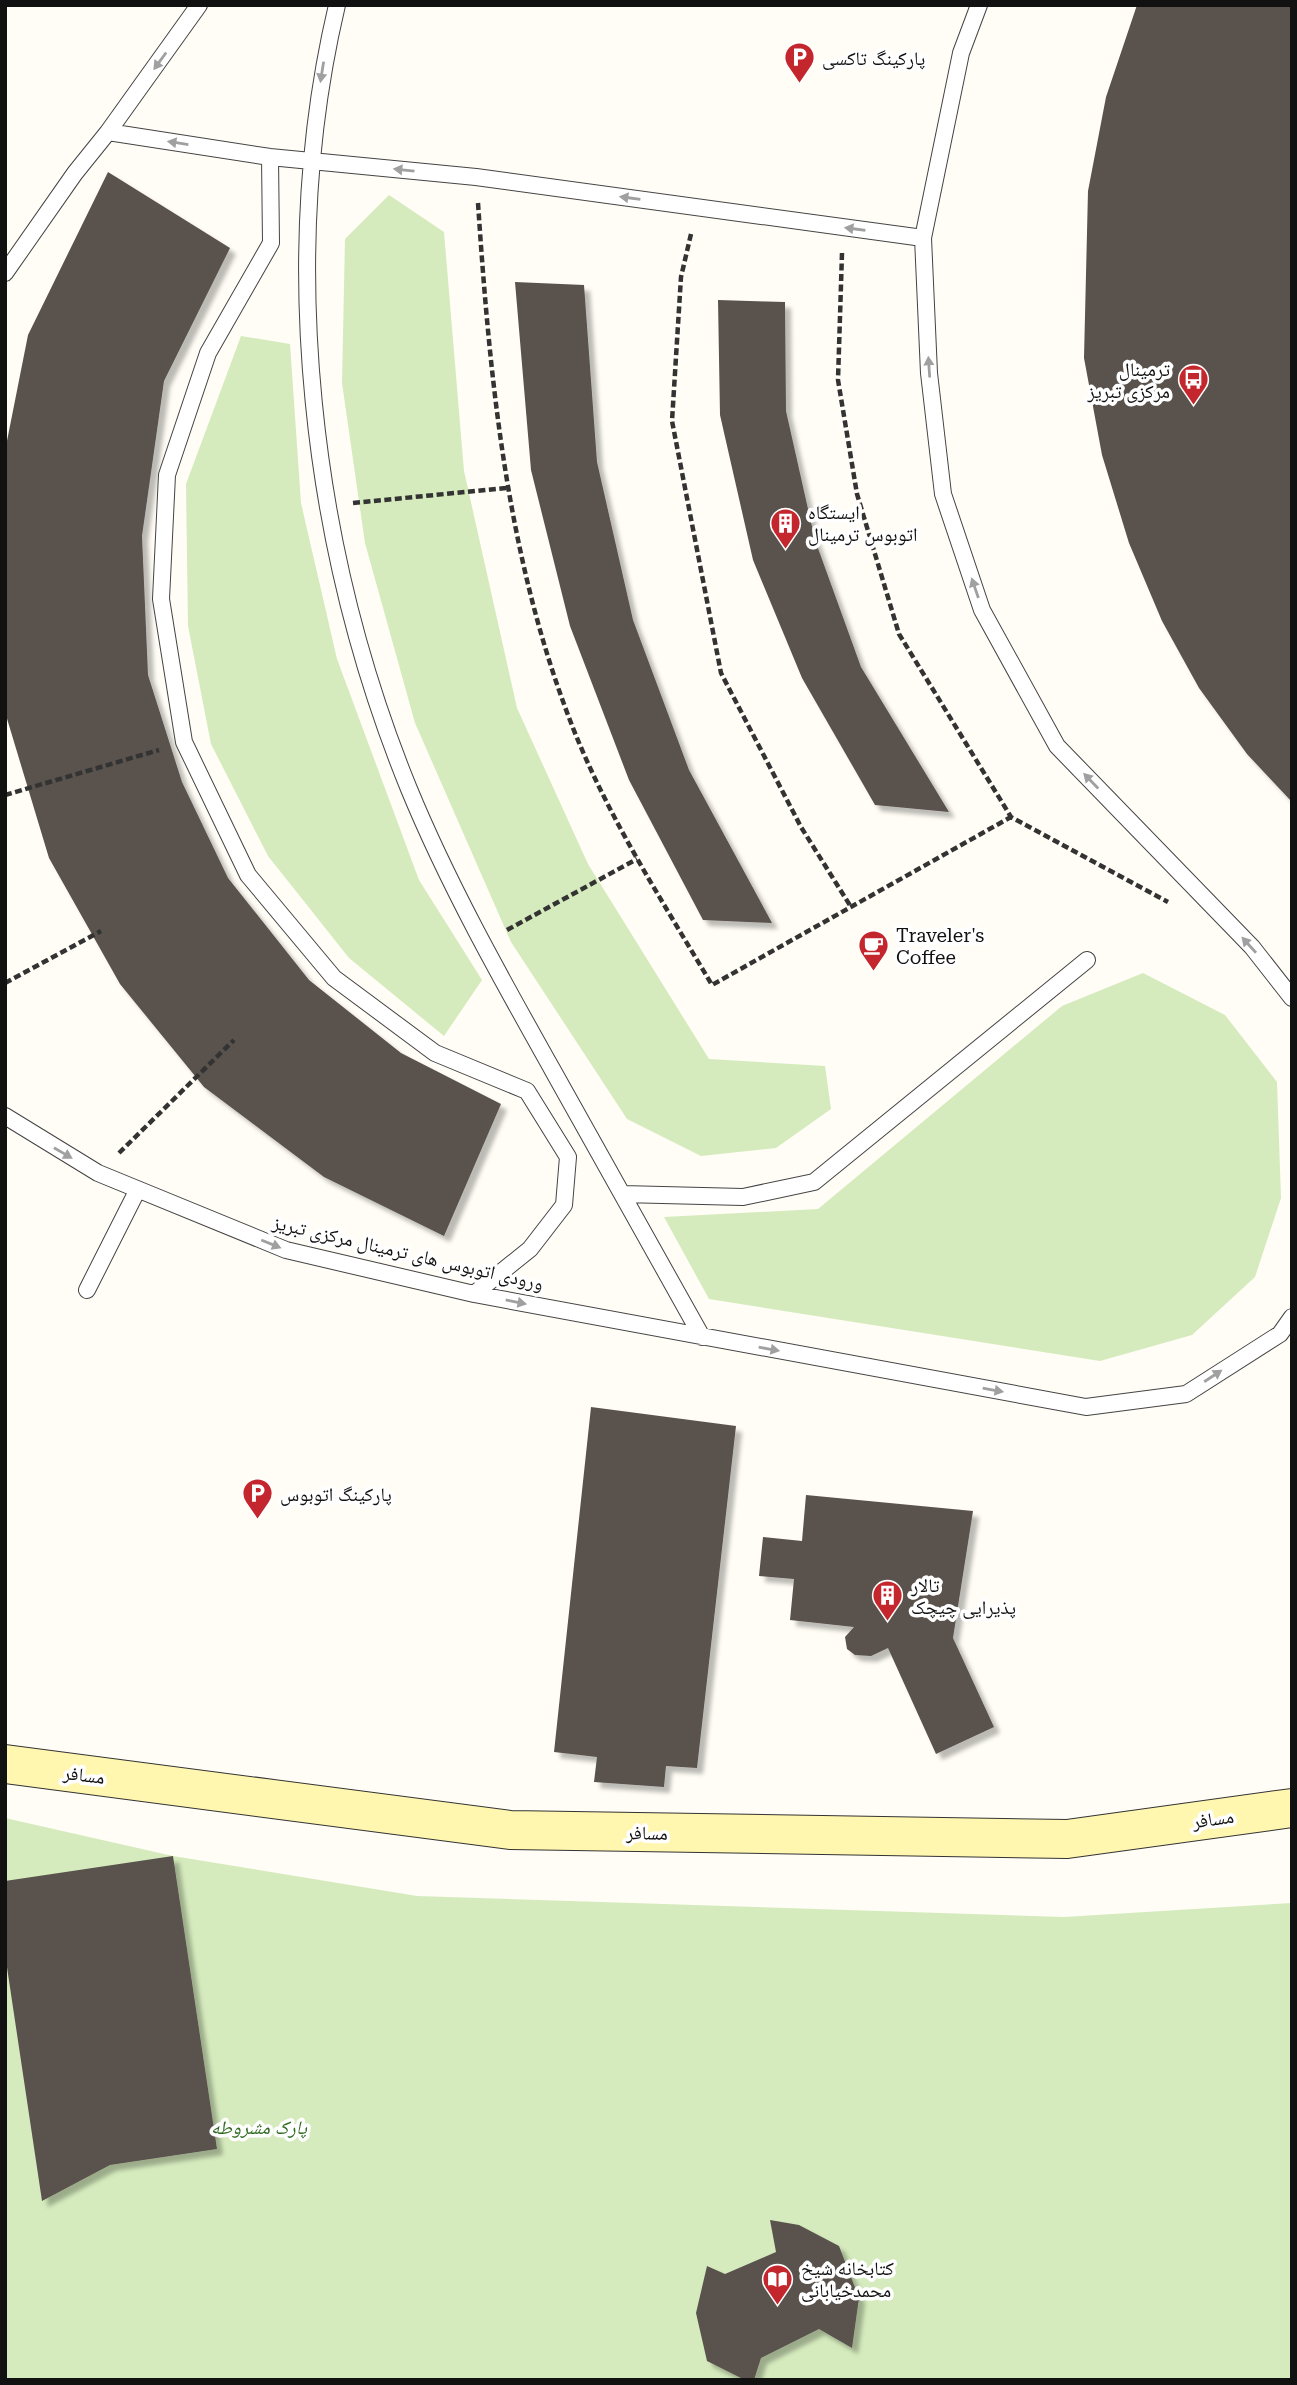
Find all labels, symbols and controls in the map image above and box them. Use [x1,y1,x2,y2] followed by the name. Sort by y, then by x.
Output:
[782,41,816,85] parking icon: پارکینگ تاکسی
[822,47,925,70] place label: پارکینگ تاکسی
[153,52,167,70] one-way arrow
[316,61,327,83] one-way arrow
[167,137,189,148] one-way arrow
[393,165,415,176] one-way arrow
[619,193,641,204] one-way arrow
[844,223,866,234] one-way arrow
[923,355,934,377] one-way arrow
[1087,358,1170,403] place label: ترمینال مرکزی تبریز
[1176,363,1210,407] bus stop icon: ترمینال مرکزی تبریز
[808,501,917,546] place label: ایستگاه اتوبوس ترمینال
[768,506,802,550] building icon: ایستگاه اتوبوس ترمینال
[969,577,980,598] one-way arrow
[1084,773,1100,790] one-way arrow
[896,924,984,969] place label: Traveler's Coffee
[856,929,890,973] cafe icon: Traveler's Coffee
[1242,937,1258,954] one-way arrow
[53,1146,73,1158] one-way arrow
[269,1210,546,1295] street label: ورودی اتوبوس های ترمینال مرکزی تبریز
[261,1238,282,1249] one-way arrow
[505,1296,527,1307] one-way arrow
[758,1344,780,1355] one-way arrow
[1203,1370,1223,1383] one-way arrow
[982,1385,1004,1396] one-way arrow
[240,1477,274,1521] parking icon: پارکینگ اتوبوس
[280,1483,392,1506] place label: پارکینگ اتوبوس
[910,1574,1016,1619] place label: تالار پذیرایی چیچک
[871,1579,905,1623] building icon: تالار پذیرایی چیچک
[61,1761,106,1789] street label: مسافر
[1190,1805,1235,1833] street label: مسافر
[625,1821,668,1845] street label: مسافر
[211,2116,308,2139] park label: پارک مشروطه
[801,2257,894,2302] place label: کتابخانه شیخ محمدخیابانی
[761,2262,795,2306] library icon: کتابخانه شیخ محمدخیابانی

